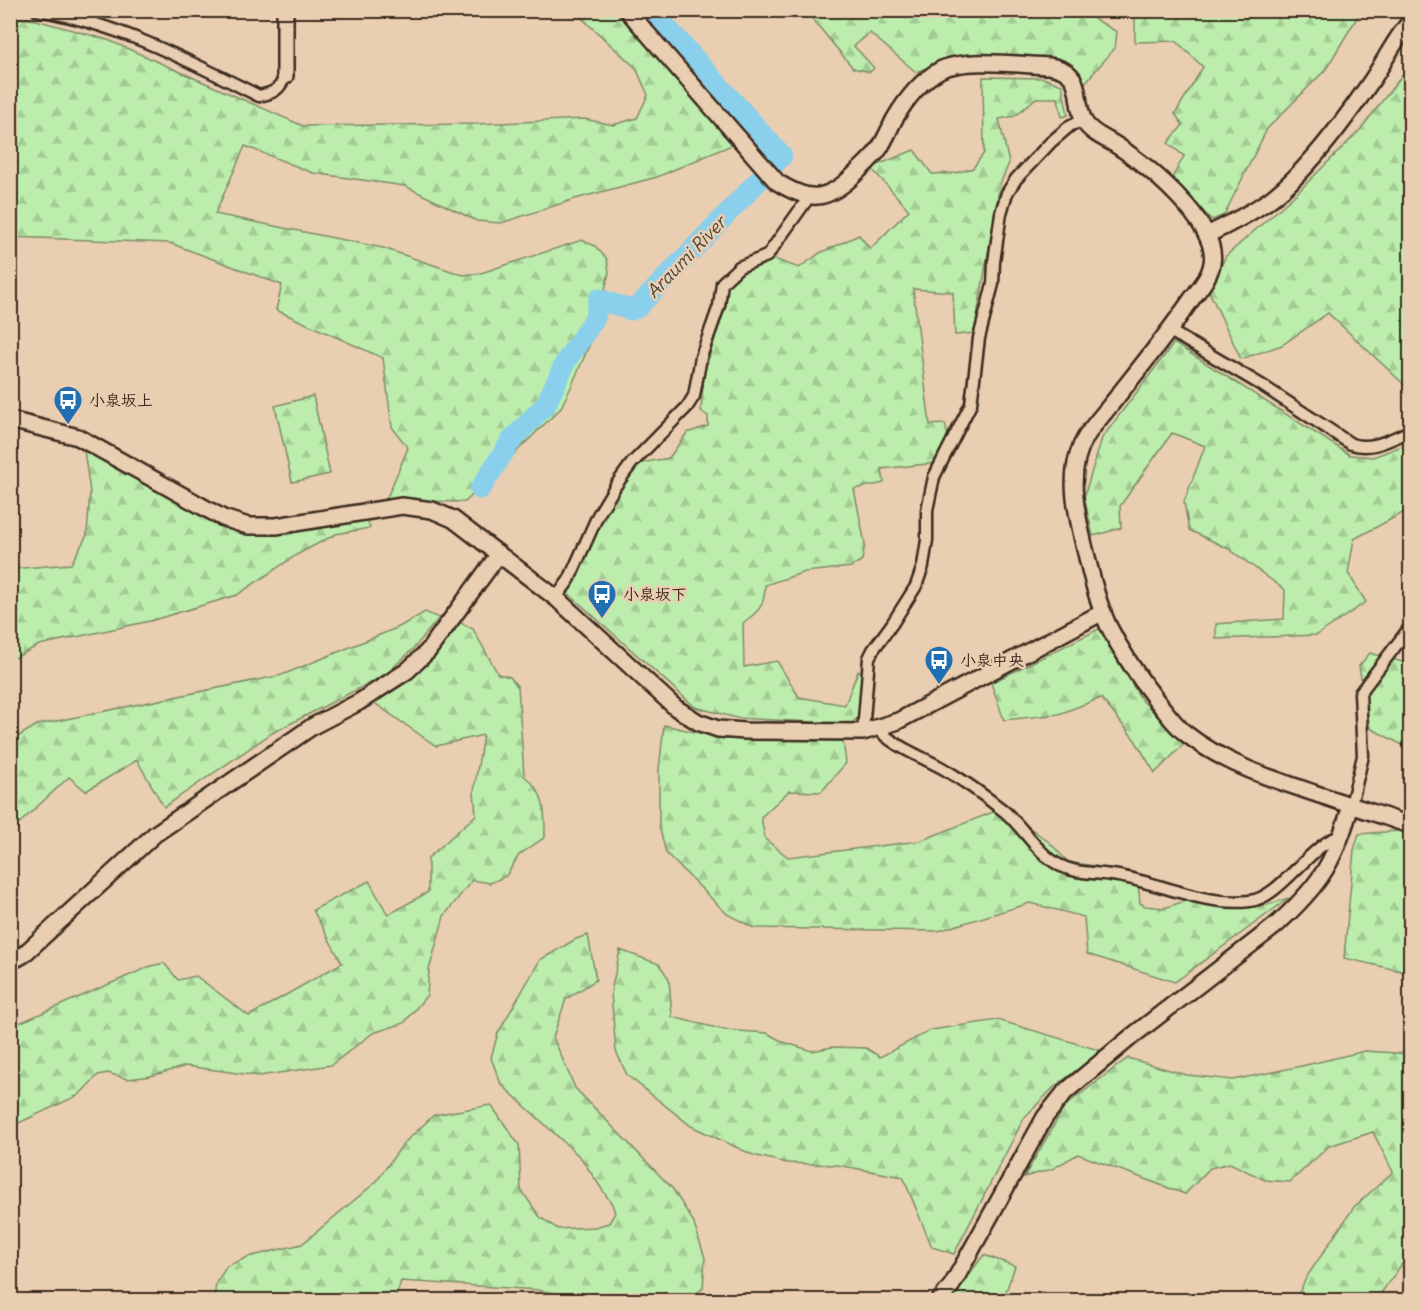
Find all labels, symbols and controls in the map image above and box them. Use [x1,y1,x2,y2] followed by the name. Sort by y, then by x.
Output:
[641,209,733,303] water label: Araumi River
[52,384,84,426] bus stop icon: 小泉坂上
[89,390,153,410] place label: 小泉坂上
[586,578,618,620] bus stop icon: 小泉坂下
[623,584,687,604] place label: 小泉坂下
[923,644,955,686] bus stop icon: 小泉中央
[960,650,1024,670] place label: 小泉中央

